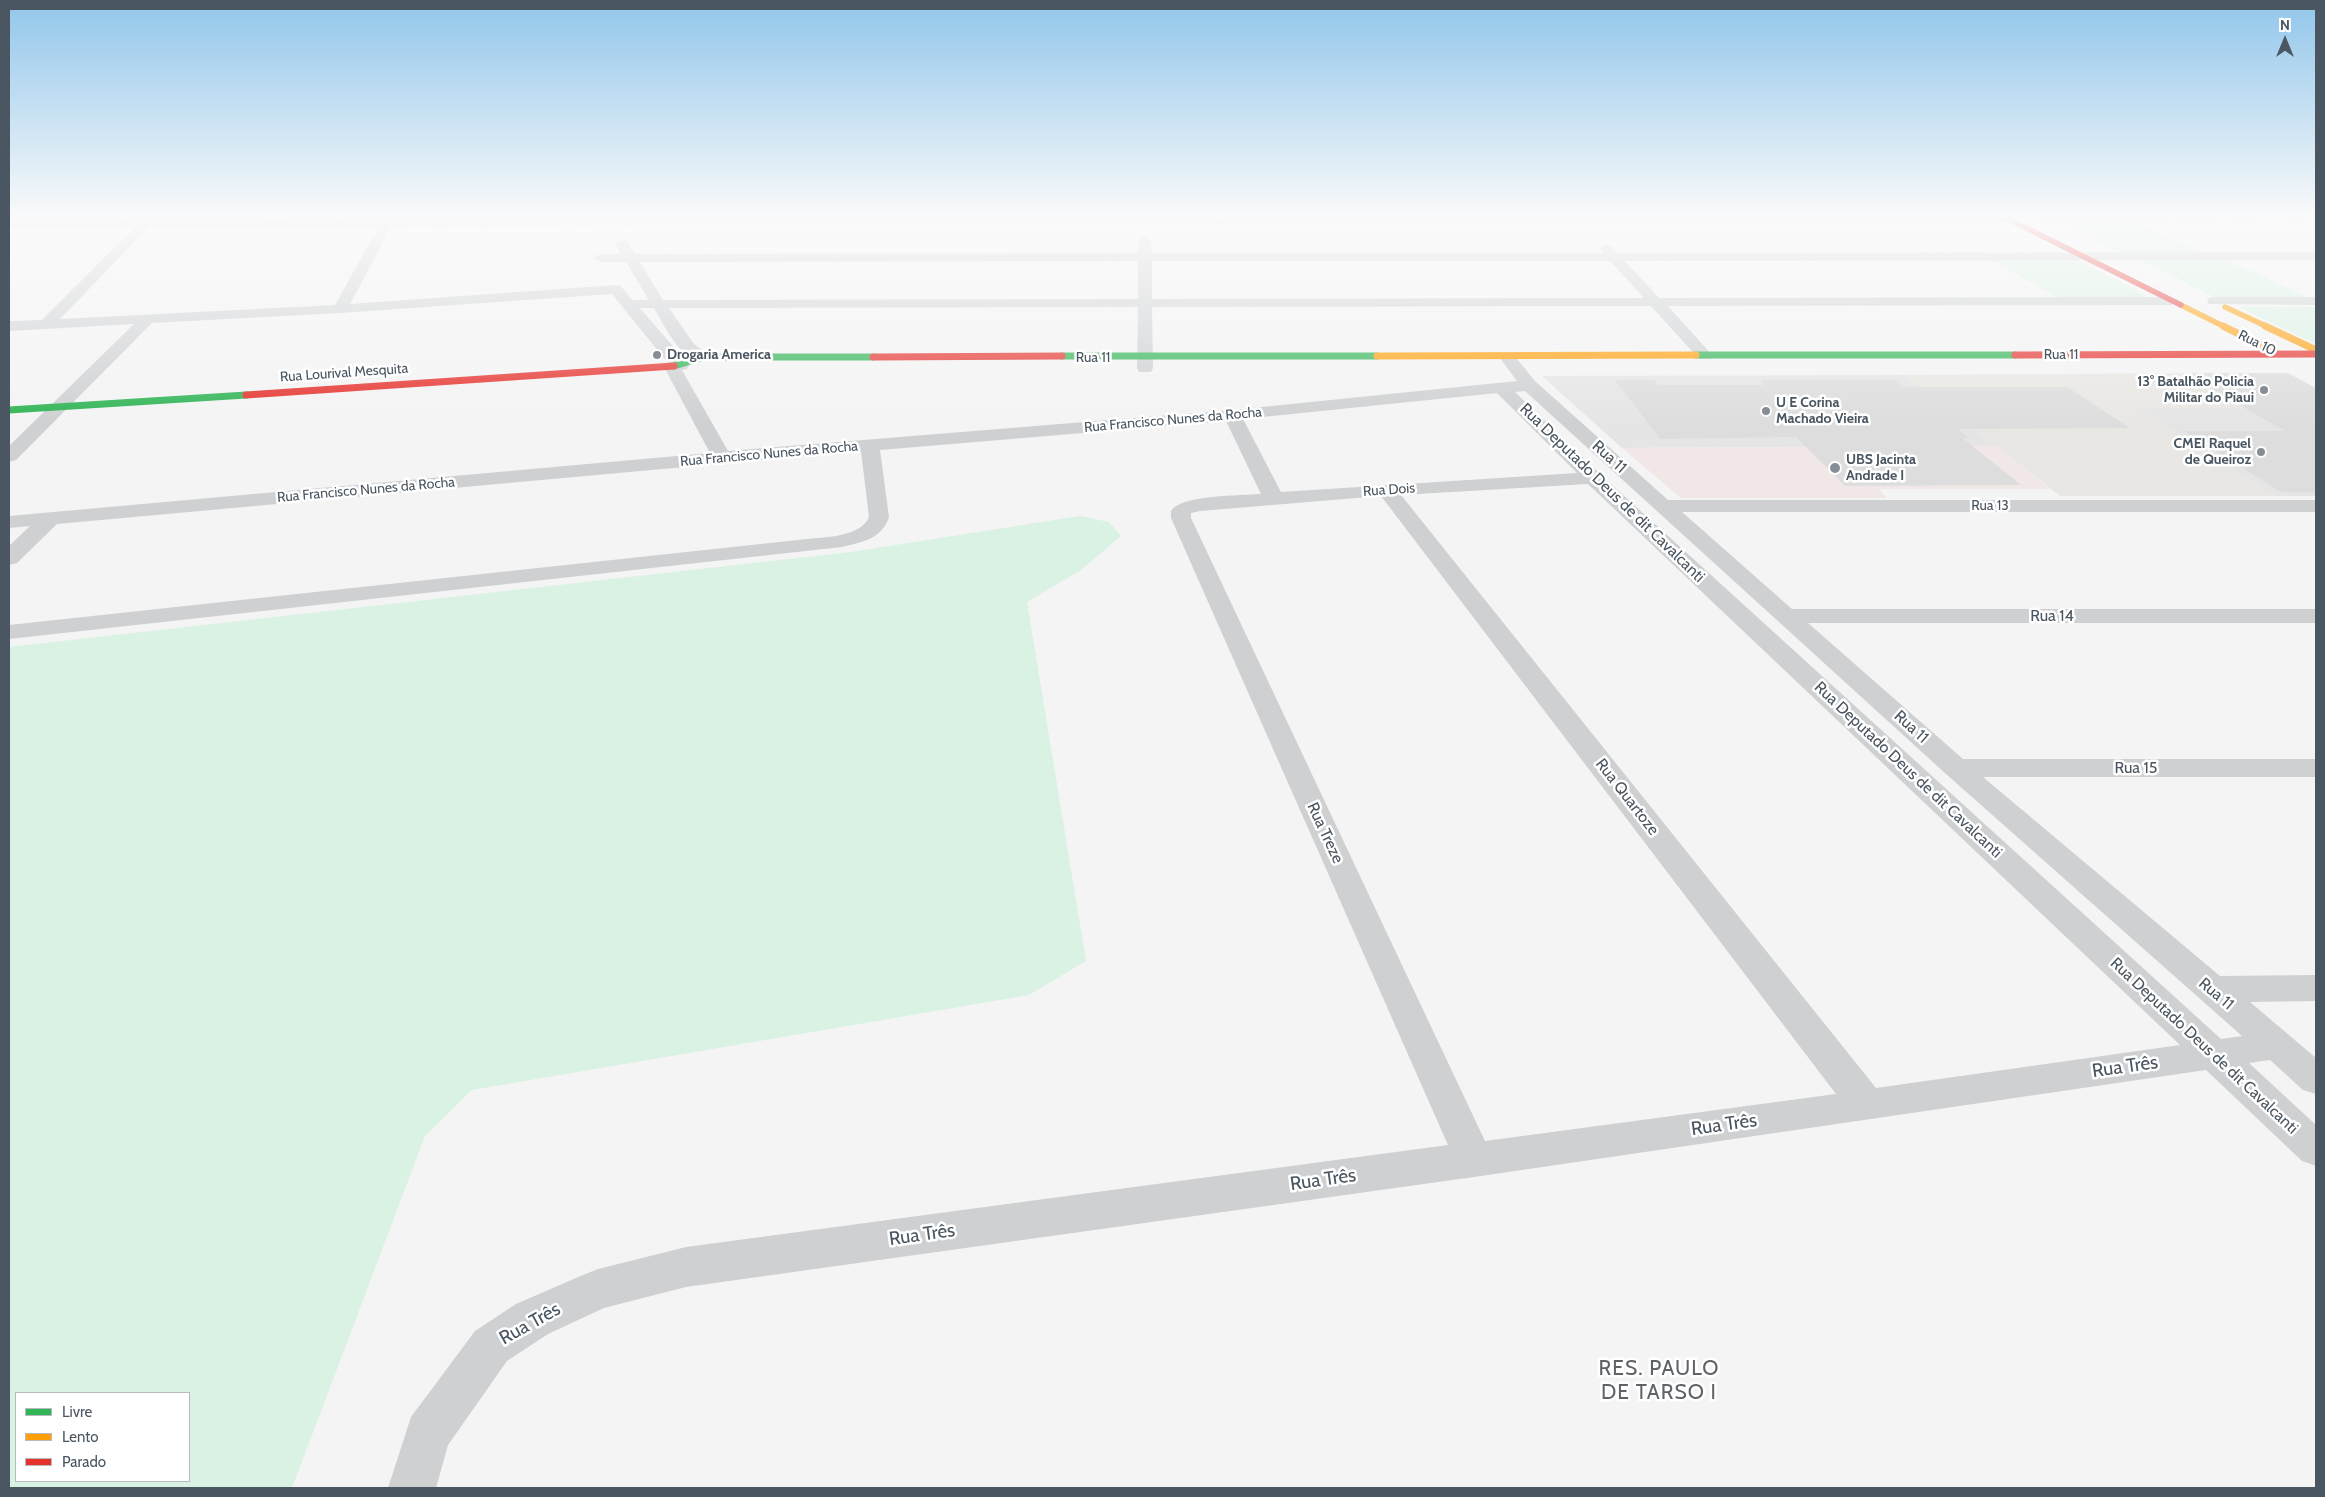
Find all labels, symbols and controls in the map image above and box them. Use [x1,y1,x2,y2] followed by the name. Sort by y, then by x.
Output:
[2260,15,2310,65] north arrow
[2280,16,2290,34] text: N
[2235,327,2279,359] street label: Rua 10
[667,347,771,363] place label: Drogaria America
[2044,347,2078,363] street label: Rua 11
[651,349,663,361] marker: Drogaria America
[1076,350,1110,366] street label: Rua 11
[279,360,409,386] street label: Rua Lourival Mesquita
[2137,374,2254,407] place label: 13° Batalhão Policia Militar do Piaui
[2258,384,2270,396] marker: 13° Batalhão Policia Militar do Piaui
[1776,395,1869,428] place label: U E Corina Machado Vieira
[1516,399,1708,587] street label: Rua Deputado Deus de dit Cavalcanti
[1083,404,1263,436] street label: Rua Francisco Nunes da Rocha
[1760,405,1772,417] marker: U E Corina Machado Vieira
[2174,436,2251,468] place label: CMEI Raquel de Queiroz
[1588,437,1630,477] street label: Rua 11
[679,438,859,470] street label: Rua Francisco Nunes da Rocha
[2255,446,2267,458] marker: CMEI Raquel de Queiroz
[1846,452,1916,484] place label: UBS Jacinta Andrade I
[1828,461,1842,475] marker: UBS Jacinta Andrade I
[276,474,456,506] street label: Rua Francisco Nunes da Rocha
[1362,480,1416,500] street label: Rua Dois
[1971,498,2009,514] street label: Rua 13
[2030,606,2074,626] street label: Rua 14
[1810,678,2006,862] street label: Rua Deputado Deus de dit Cavalcanti
[1890,707,1932,747] street label: Rua 11
[1591,755,1663,839] street label: Rua Quartoze
[2115,758,2157,778] street label: Rua 15
[1303,800,1347,866] street label: Rua Treze
[2106,954,2302,1138] street label: Rua Deputado Deus de dit Cavalcanti
[2195,974,2237,1014] street label: Rua 11
[2091,1051,2159,1083] street label: Rua Três
[1690,1109,1758,1141] street label: Rua Três
[1289,1164,1357,1196] street label: Rua Três
[888,1219,956,1251] street label: Rua Três
[495,1298,565,1350] street label: Rua Três
[1597,1356,1721,1406] district label: RES. PAULO DE TARSO I
[15,1392,190,1482] legend
[62,1403,92,1421] text: Livre
[62,1428,99,1446] text: Lento
[62,1453,106,1471] text: Parado

